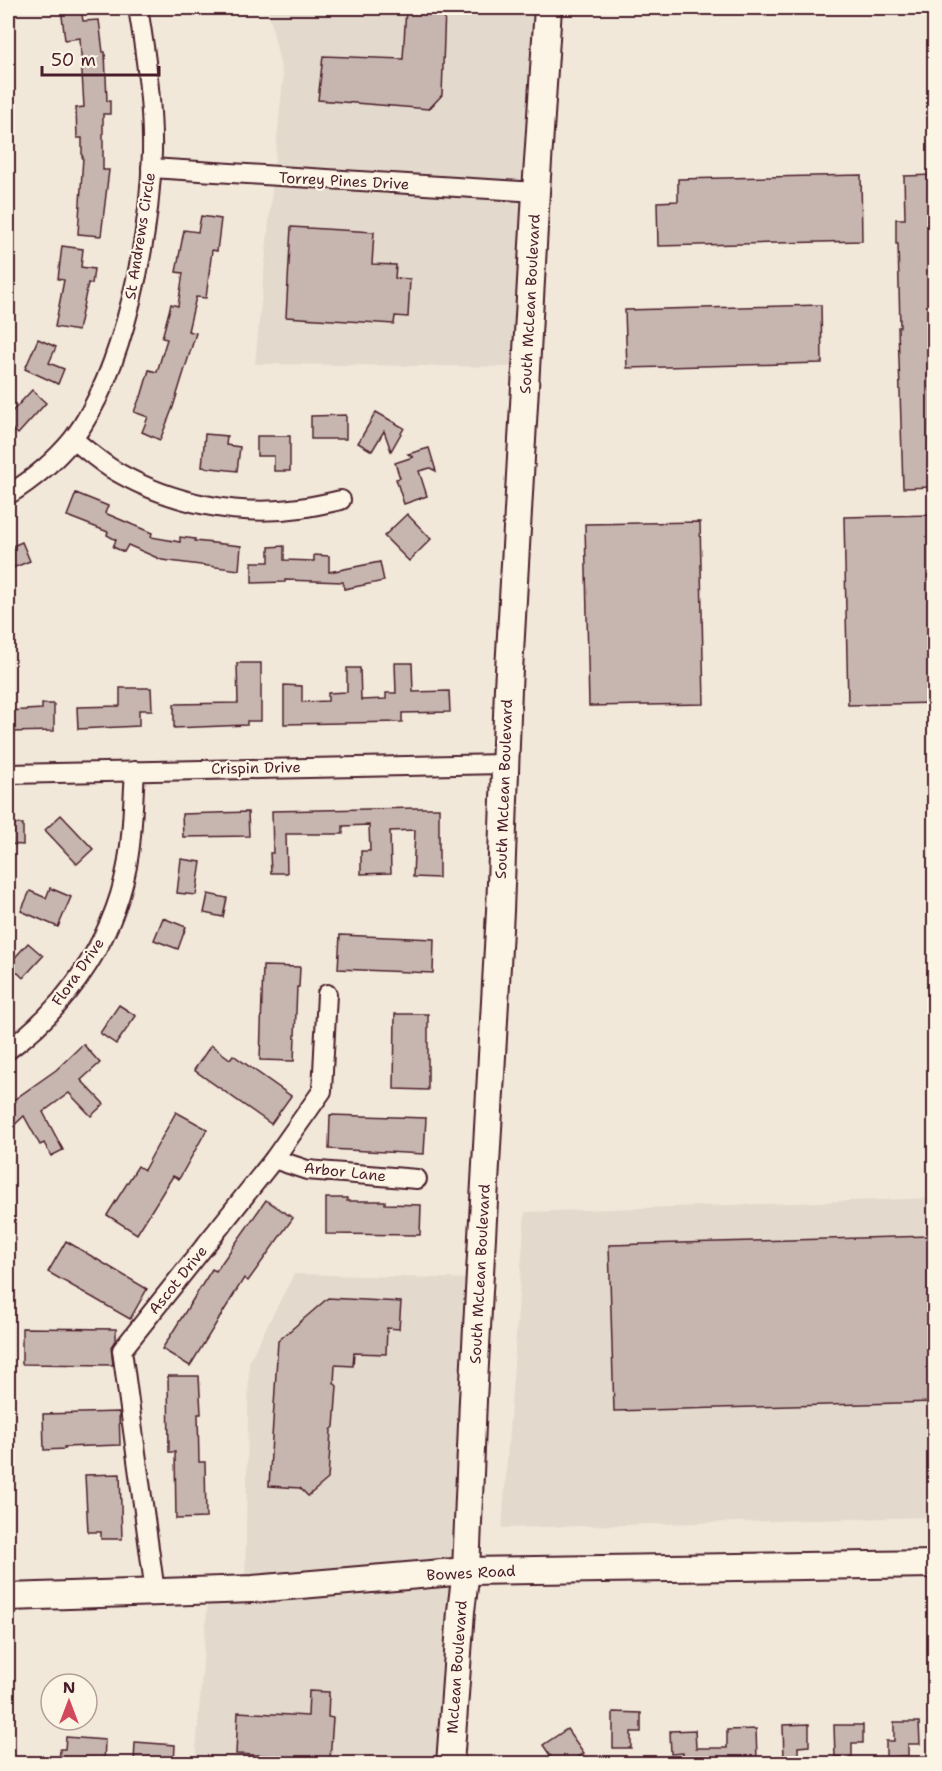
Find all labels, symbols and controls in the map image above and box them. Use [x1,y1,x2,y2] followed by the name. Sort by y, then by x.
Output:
[42,39,159,77] scale bar
[51,48,96,72] text: 50 m
[278,168,410,194] street label: Torrey Pines Drive
[120,171,160,301] street label: St Andrews Circle
[515,213,545,394] street label: South McLean Boulevard
[491,698,517,879] street label: South McLean Boulevard
[211,757,301,779] street label: Crispin Drive
[47,934,109,1010] street label: Flora Drive
[303,1158,387,1186] street label: Arbor Lane
[465,1183,495,1364] street label: South McLean Boulevard
[144,1242,212,1318] street label: Ascot Drive
[426,1561,516,1585] street label: Bowes Road
[442,1599,472,1734] street label: McLean Boulevard
[39,1672,99,1732] north arrow
[63,1677,75,1698] text: N

